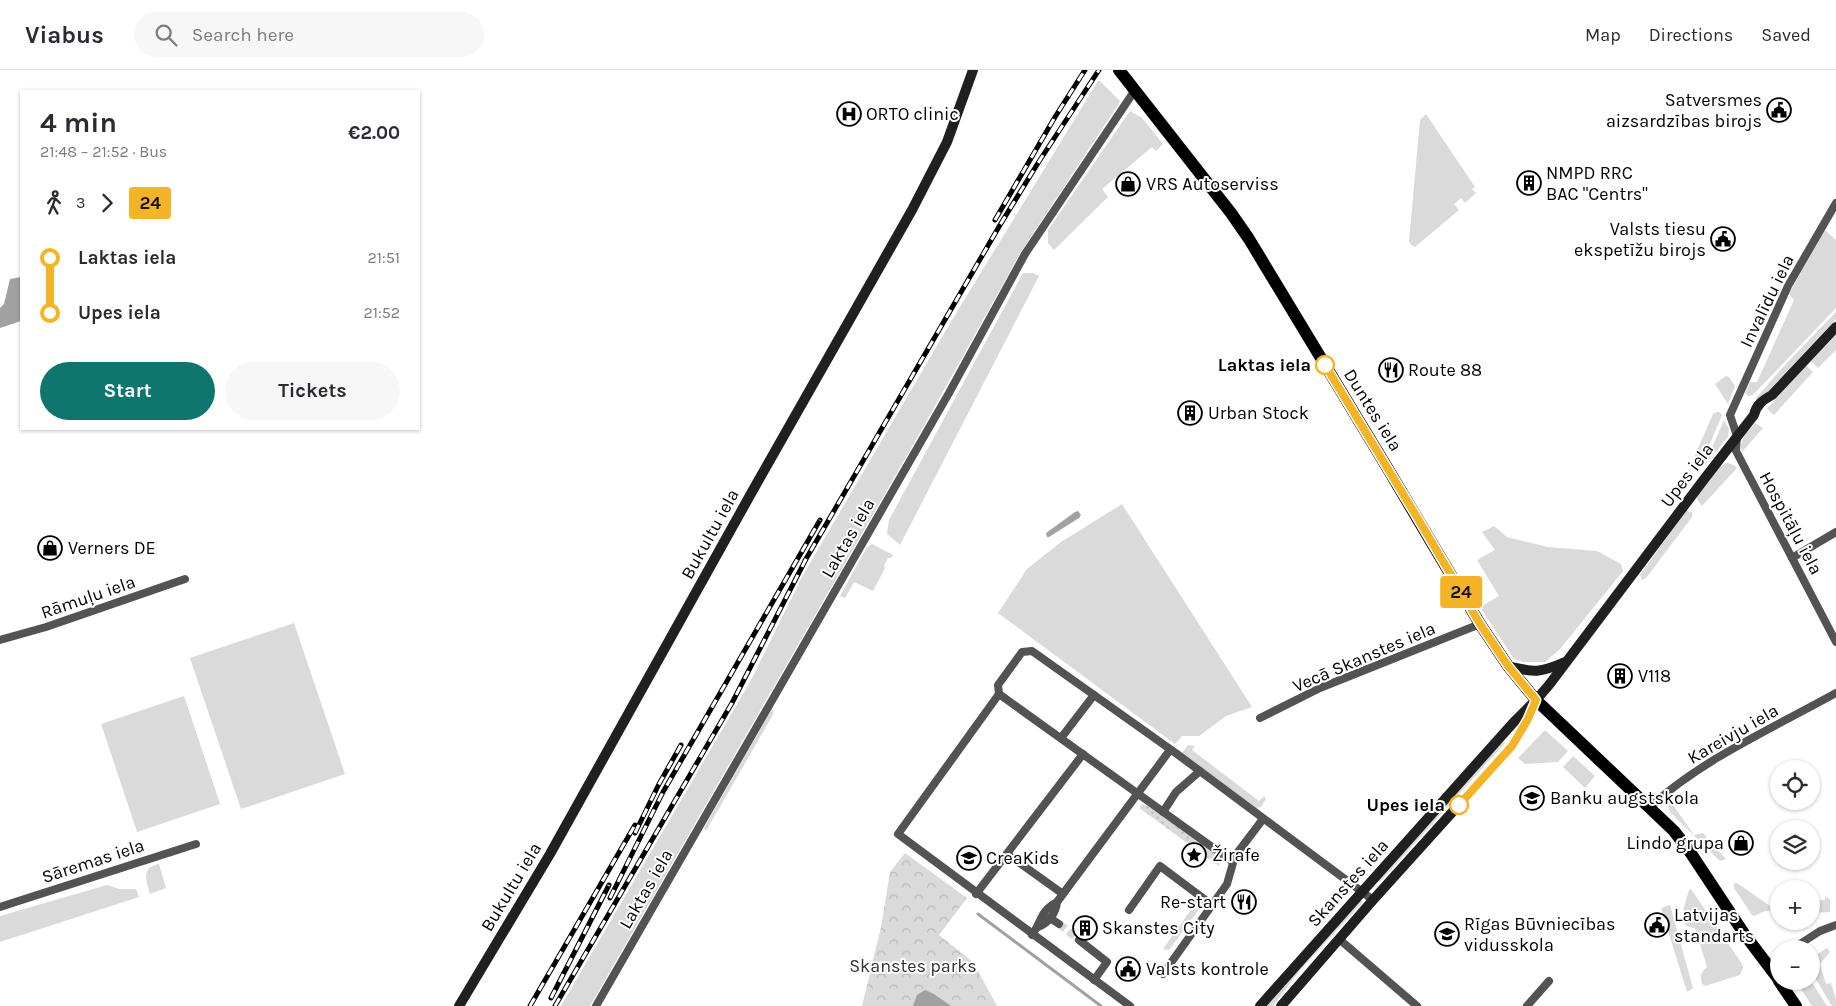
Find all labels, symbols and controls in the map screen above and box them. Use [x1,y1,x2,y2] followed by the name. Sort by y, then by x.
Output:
[134,12,484,57] search box
[25,21,104,49] text: Viabus
[152,21,180,49] icon: search
[192,24,294,46] text: Search here
[1585,24,1621,46] text: Map
[1649,24,1733,46] text: Directions
[1761,24,1811,46] text: Saved
[1606,89,1762,132] place label: Satversmes aizsardzības birojs
[1766,97,1792,123] public building icon: Satversmes aizsardzības birojs
[836,101,862,127] hospital icon: ORTO clinic
[866,103,959,125] place label: ORTO clinic
[40,106,117,139] text: 4 min
[348,122,400,144] text: €2.00
[40,142,167,161] text: 21:48 – 21:52 · Bus
[1546,162,1648,205] place label: NMPD RRC BAC "Centrs"
[1516,170,1542,196] building icon: NMPD RRC BAC "Centrs"
[1115,171,1141,197] shop icon: VRS Autoserviss
[1146,173,1279,195] place label: VRS Autoserviss
[40,189,68,217] icon: walk
[93,189,121,217] icon: forward
[139,192,161,214] text: 24
[76,193,85,212] text: 3
[1574,218,1706,261] place label: Valsts tiesu ekspetīžu birojs
[1710,226,1736,252] public building icon: Valsts tiesu ekspetīžu birojs
[78,247,176,269] text: Laktas iela
[367,248,400,267] text: 21:51
[1735,251,1799,351] street label: Invalīdu iela
[78,302,161,324] text: Upes iela
[363,303,400,322] text: 21:52
[1218,354,1311,376] place label: Laktas iela
[1315,355,1335,375] marker: Laktas iela
[1378,357,1404,383] restaurant icon: Route 88
[1408,359,1482,381] place label: Route 88
[40,362,215,420] button: Start
[225,362,400,420] button: Tickets
[1339,365,1407,455] street label: Duntes iela
[1177,400,1203,426] building icon: Urban Stock
[1208,402,1309,424] place label: Urban Stock
[1656,439,1718,511] street label: Upes iela
[1755,468,1827,578] street label: Hospitāļu iela
[676,485,744,583] street label: Bukultu iela
[816,494,880,582] street label: Laktas iela
[37,535,63,561] shop icon: Verners DE
[68,537,156,559] place label: Verners DE
[38,571,138,623] street label: Rāmuļu iela
[1438,576,1484,608] line badge: 24
[1450,581,1472,603] text: 24
[1289,617,1439,697] street label: Vecā Skanstes iela
[1607,663,1633,689] building icon: V118
[1638,665,1671,687] place label: V118
[1684,699,1782,769] street label: Kareivju iela
[1770,760,1820,990] map controls
[1770,760,1820,810] button: locate
[1519,785,1545,811] school or university icon: Banku augstskola
[1550,787,1699,809] place label: Banku augstskola
[1367,794,1445,816] place label: Upes iela
[1449,795,1469,815] marker: Upes iela
[1770,820,1820,870] button: layers
[1728,830,1754,856] shop icon: Lindo grupa
[1627,832,1724,854] place label: Lindo grupa
[39,834,147,888] street label: Sāremas iela
[1303,835,1393,931] street label: Skanstes iela
[476,839,546,935] street label: Bukultu iela
[1181,842,1207,868] place icon: Žirafe
[1212,844,1260,866] place label: Žirafe
[614,845,678,933] street label: Laktas iela
[956,845,982,871] school or university icon: CreaKids
[986,847,1059,869] place label: CreaKids
[1770,880,1820,930] button: +
[1231,889,1257,915] restaurant icon: Re-start
[1160,891,1226,913] place label: Re-start
[1674,904,1754,947] place label: Latvijas standarts
[1644,912,1670,938] public building icon: Latvijas standarts
[1464,913,1615,956] place label: Rīgas Būvniecības vidusskola
[1072,915,1098,941] building icon: Skanstes City
[1102,917,1215,939] place label: Skanstes City
[1434,921,1460,947] school or university icon: Rīgas Būvniecības vidusskola
[1770,940,1820,990] button: −
[849,955,977,977] park label: Skanstes parks
[1115,956,1141,982] public building icon: Valsts kontrole
[1146,958,1269,980] place label: Valsts kontrole

